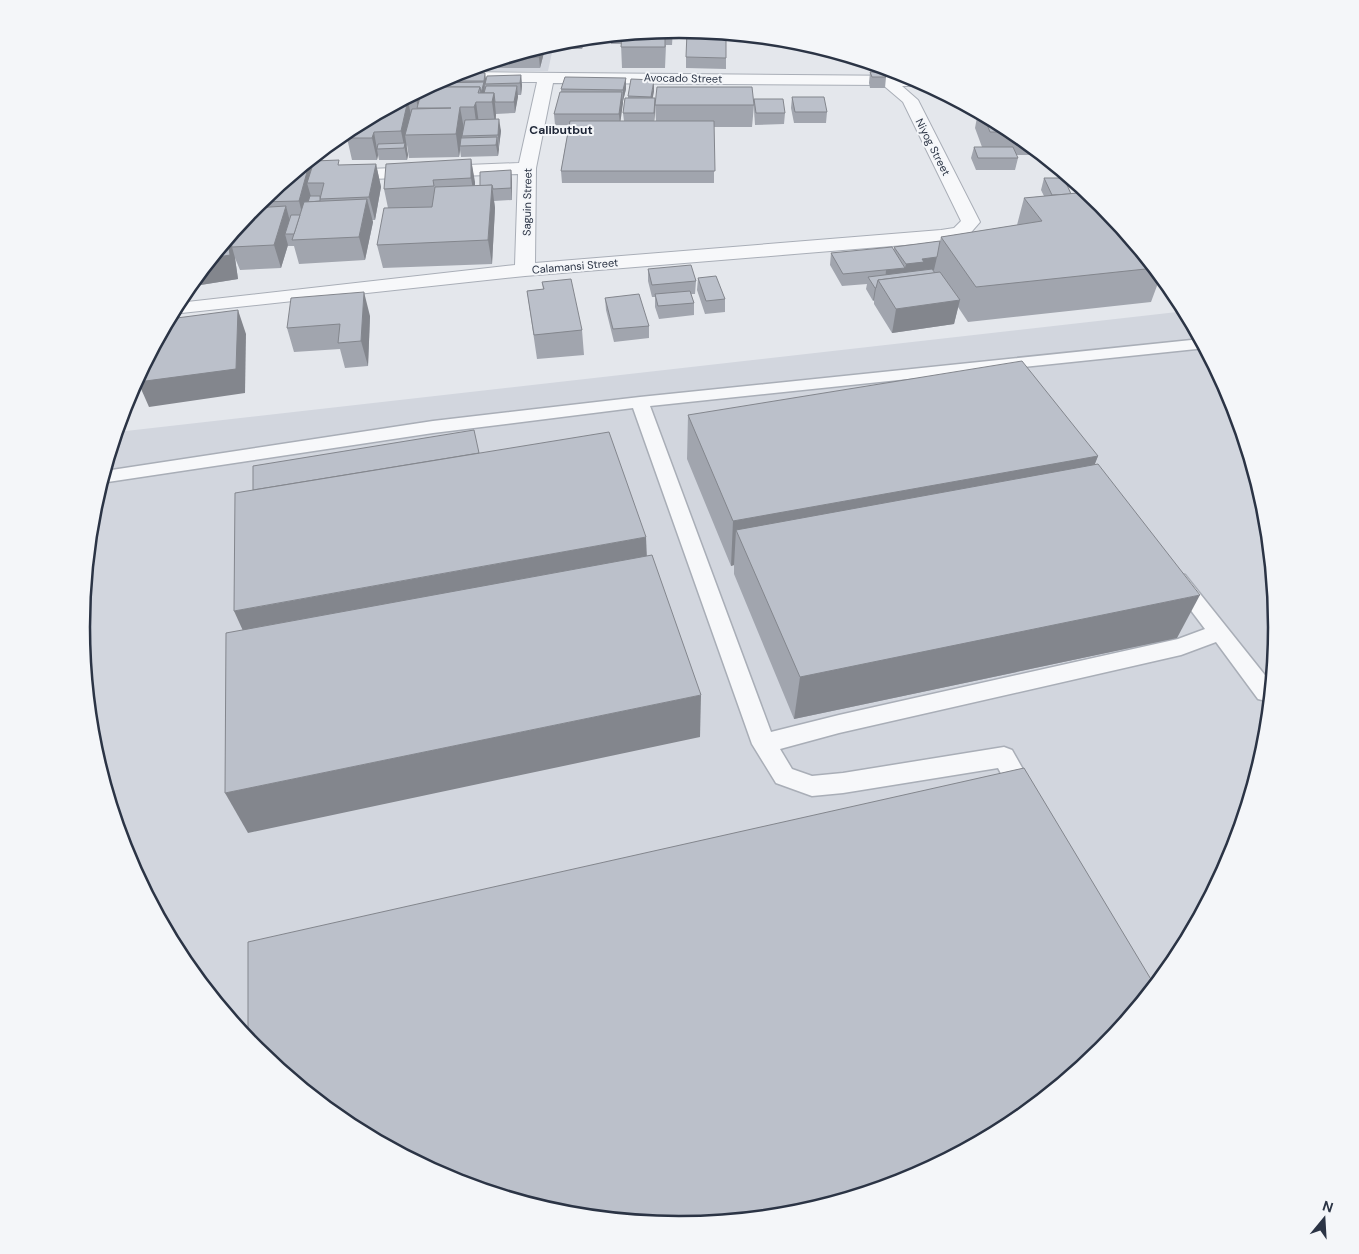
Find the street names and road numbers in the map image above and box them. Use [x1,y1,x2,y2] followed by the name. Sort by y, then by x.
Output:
[644,70,722,86] street label: Avocado Street
[913,116,953,178] street label: Niyog Street
[519,168,535,236] street label: Saguin Street
[531,255,619,277] street label: Calamansi Street

